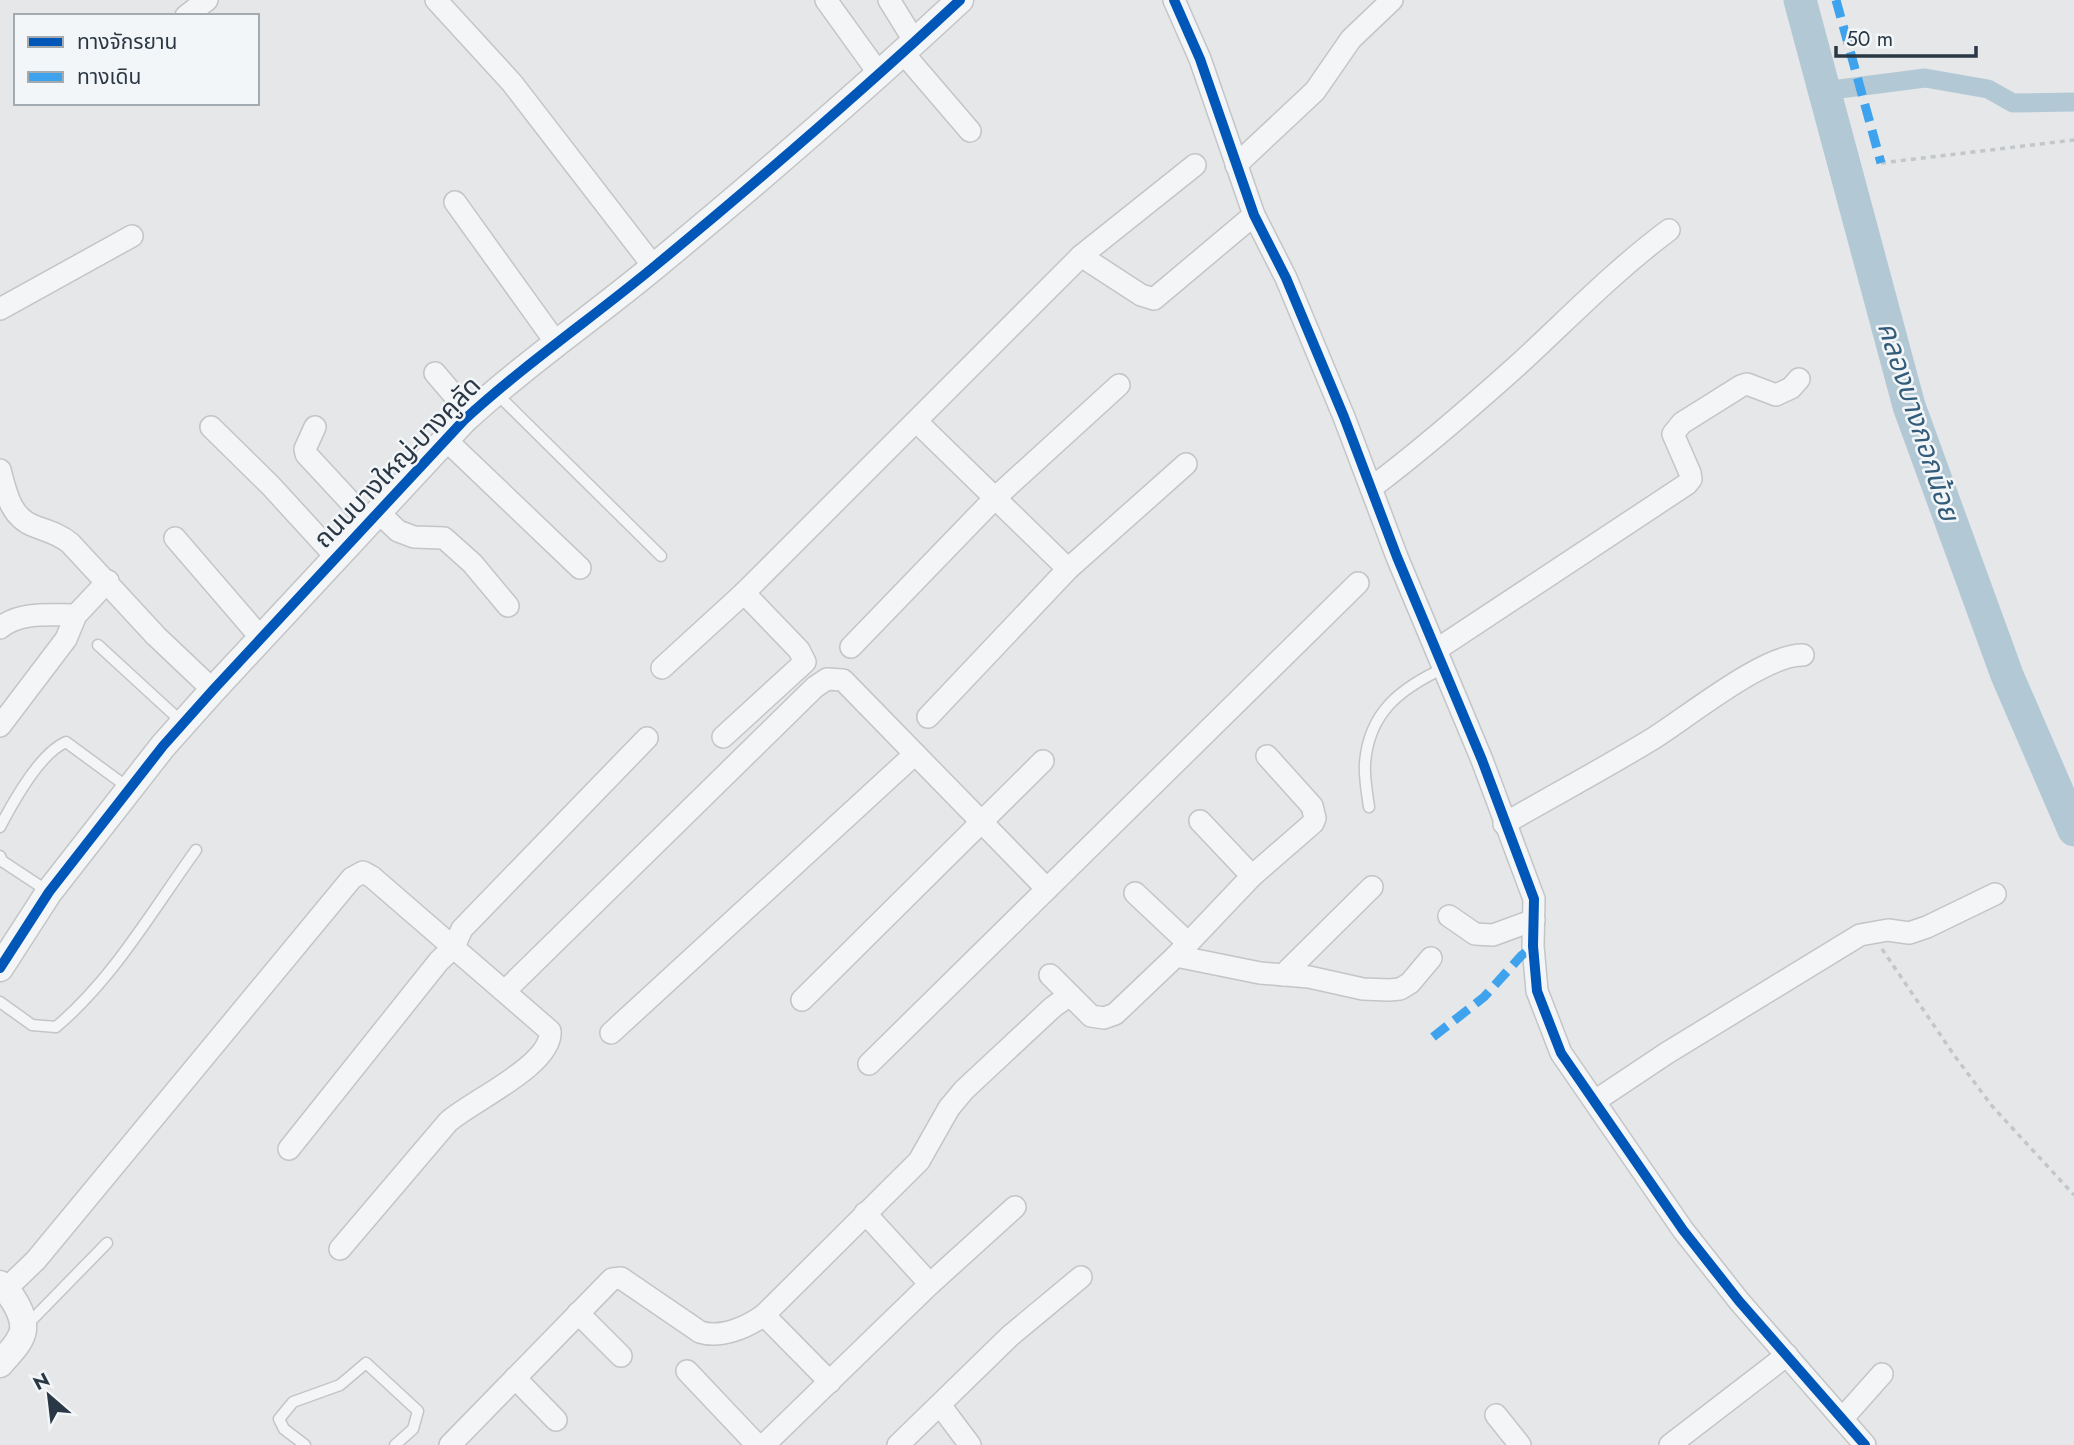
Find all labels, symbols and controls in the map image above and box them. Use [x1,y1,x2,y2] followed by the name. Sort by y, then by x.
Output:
[14,14,259,105] legend
[1836,14,1976,58] scale bar
[1846,24,1893,54] text: 50 m
[77,27,178,57] text: ทางจักรยาน
[77,62,141,92] text: ทางเดิน
[1867,316,1971,528] water label: คลองบางกอกน้อย
[305,367,489,557] street label: ถนนบางใหญ่-บางคูลัด
[14,1361,84,1431] north arrow
[28,1366,54,1397] text: N

